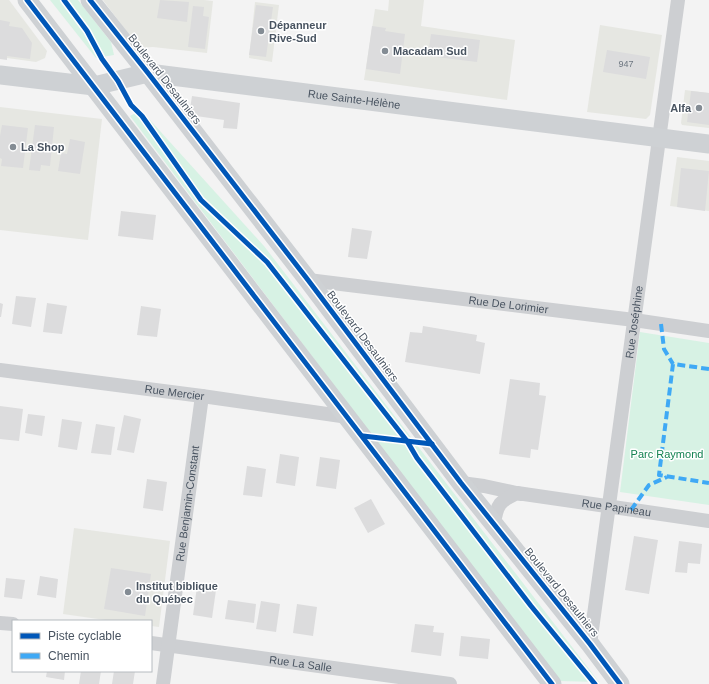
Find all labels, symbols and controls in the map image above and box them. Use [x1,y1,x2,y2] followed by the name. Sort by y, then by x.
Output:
[269,19,327,44] place label: Dépanneur Rive-Sud
[256,26,266,36] marker: Dépanneur Rive-Sud
[126,32,204,127] street label: Boulevard Desaulniers
[393,45,467,57] place label: Macadam Sud
[380,46,390,56] marker: Macadam Sud
[618,59,634,69] house number: 947
[307,87,401,111] street label: Rue Sainte-Hélène
[670,102,692,114] place label: Alfa
[694,103,704,113] marker: Alfa
[21,141,65,153] place label: La Shop
[8,142,18,152] marker: La Shop
[623,285,645,359] street label: Rue Joséphine
[325,288,401,384] street label: Boulevard Desaulniers
[468,294,549,315] street label: Rue De Lorimier
[144,383,205,402] street label: Rue Mercier
[174,445,201,562] street label: Rue Benjamin-Constant
[631,448,703,460] park label: Parc Raymond
[581,497,652,518] street label: Rue Papineau
[523,545,602,639] street label: Boulevard Desaulniers
[136,580,218,605] place label: Institut biblique du Québec
[123,587,133,597] marker: Institut biblique du Québec
[12,620,152,672] legend
[48,629,122,643] text: Piste cyclable
[48,649,89,663] text: Chemin
[269,653,333,674] street label: Rue La Salle

